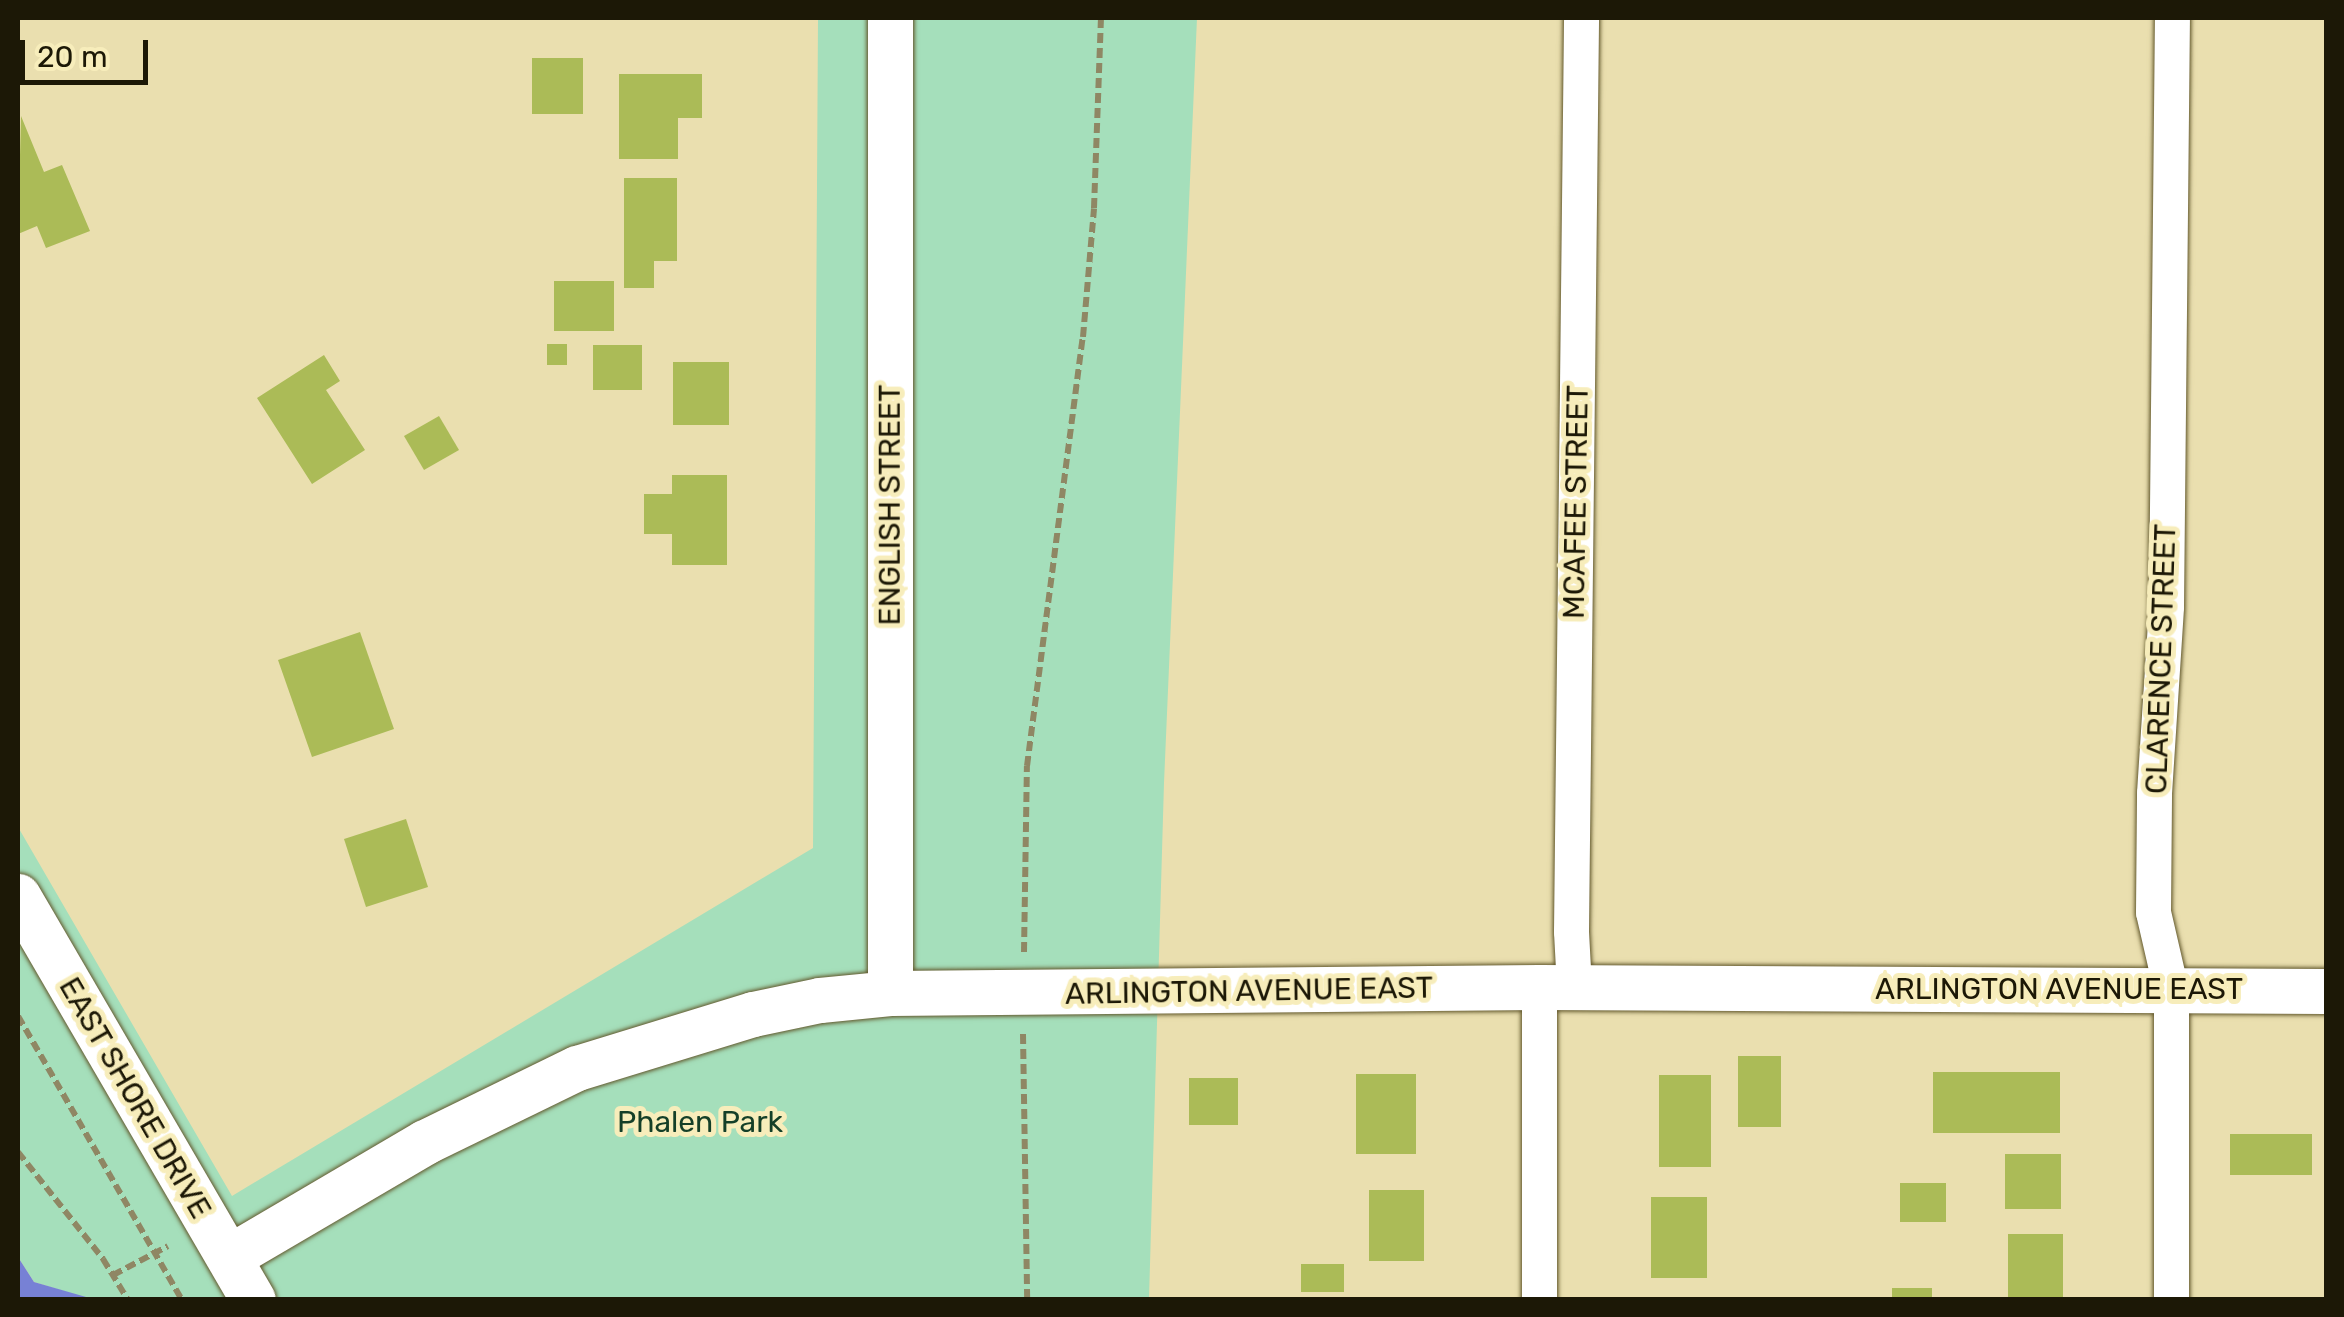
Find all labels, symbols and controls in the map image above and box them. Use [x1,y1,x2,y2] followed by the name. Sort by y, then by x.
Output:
[25,20,152,82] scale bar
[37,39,108,75] text: 20 m
[872,384,908,626] street label: ENGLISH STREET
[1556,385,1596,619] street label: MCAFEE STREET
[2138,523,2184,795] street label: CLARENCE STREET
[1064,970,1434,1012] street label: ARLINGTON AVENUE EAST
[51,971,219,1225] street label: EAST SHORE DRIVE
[1875,971,2243,1007] street label: ARLINGTON AVENUE EAST
[617,1104,783,1140] park label: Phalen Park

